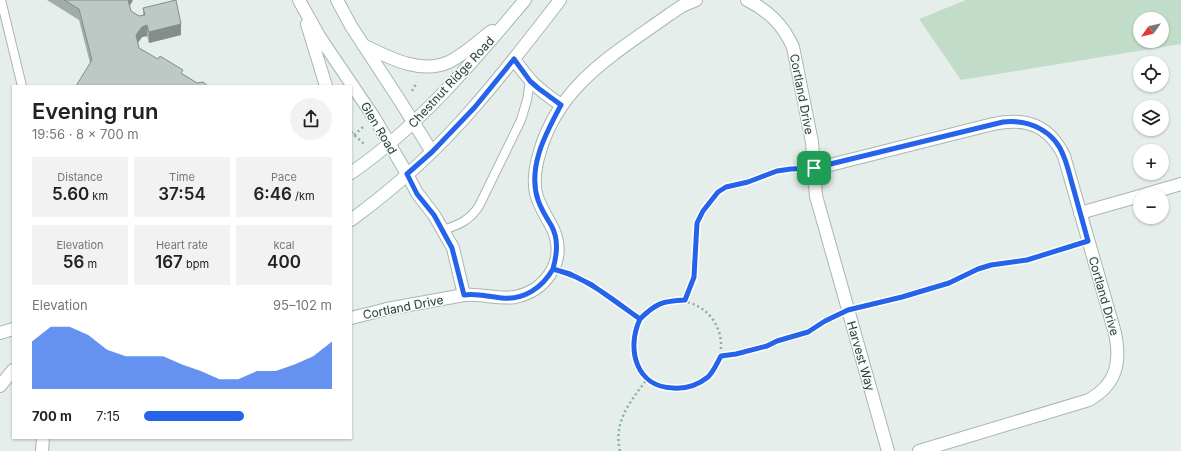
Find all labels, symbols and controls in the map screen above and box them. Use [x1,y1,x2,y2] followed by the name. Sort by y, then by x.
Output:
[1133,12,1169,48] north arrow
[1133,12,1169,224] map controls
[405,33,497,131] street label: Chestnut Ridge Road
[787,52,817,136] street label: Cortland Drive
[1133,56,1169,92] button: locate
[32,98,158,124] text: Evening run
[290,98,332,140] button: share
[358,99,400,157] street label: Glen Road
[1133,100,1169,136] button: layers
[32,126,139,142] text: 19:56 · 8 × 700 m
[1133,144,1169,180] button: +
[797,151,831,185] pin
[803,157,825,179] icon: arrive
[57,170,103,184] text: Distance
[169,170,195,184] text: Time
[271,170,297,184] text: Pace
[52,184,89,204] text: 5.60
[158,184,206,204] text: 37:54
[253,184,292,204] text: 6:46
[1133,188,1169,224] button: −
[89,189,108,203] text: km
[292,189,315,203] text: /km
[56,238,104,252] text: Elevation
[156,238,208,252] text: Heart rate
[273,238,295,252] text: kcal
[63,252,84,272] text: 56
[155,252,183,272] text: 167
[267,252,301,272] text: 400
[1086,255,1122,337] street label: Cortland Drive
[84,257,97,271] text: m
[183,257,209,271] text: bpm
[361,292,445,322] street label: Cortland Drive
[32,297,88,313] text: Elevation
[273,297,332,313] text: 95–102 m
[844,319,878,393] street label: Harvest Way
[32,408,72,424] text: 700 m
[96,408,120,424] text: 7:15

